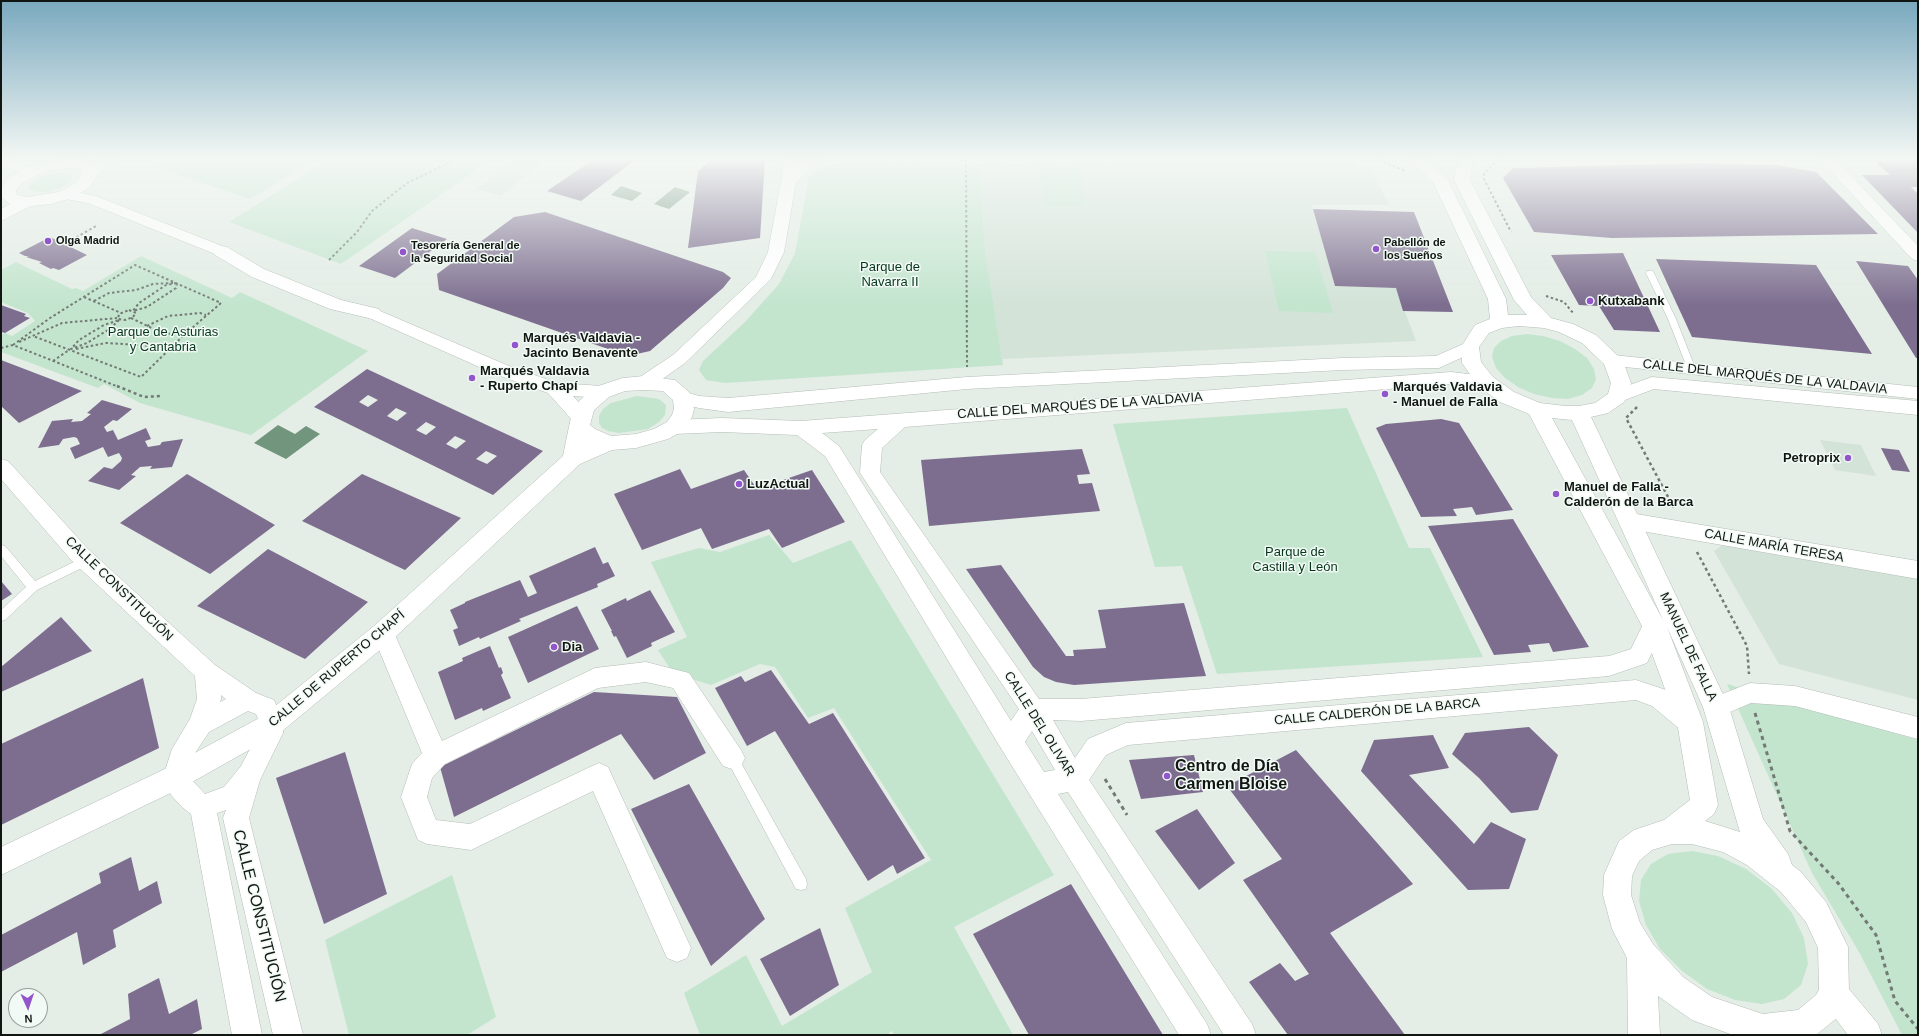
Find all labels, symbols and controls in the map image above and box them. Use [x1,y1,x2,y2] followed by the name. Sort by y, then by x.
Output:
[56,234,120,248] place label: Olga Madrid
[43,236,53,246] marker: Olga Madrid
[1384,236,1446,262] place label: Pabellón de los Sueños
[411,239,520,265] place label: Tesorería General de la Seguridad Social
[1371,244,1381,254] marker: Pabellón de los Sueños
[398,247,408,257] marker: Tesorería General de la Seguridad Social
[860,259,920,290] park label: Parque de Navarra II
[1598,293,1664,309] place label: Kutxabank
[1585,296,1595,306] marker: Kutxabank
[108,324,218,355] park label: Parque de Asturias y Cantabria
[523,330,640,361] place label: Marqués Valdavia - Jacinto Benavente
[510,340,520,350] marker: Marqués Valdavia - Jacinto Benavente
[1642,356,1888,398] street label: CALLE DEL MARQUÉS DE LA VALDAVIA
[480,363,589,394] place label: Marqués Valdavia - Ruperto Chapí
[467,373,477,383] marker: Marqués Valdavia - Ruperto Chapí
[1393,379,1502,410] place label: Marqués Valdavia - Manuel de Falla
[1380,389,1390,399] marker: Marqués Valdavia - Manuel de Falla
[957,390,1203,422] street label: CALLE DEL MARQUÉS DE LA VALDAVIA
[1783,450,1840,466] place label: Petroprix
[1843,453,1853,463] marker: Petroprix
[747,476,809,492] place label: LuzActual
[734,479,744,489] marker: LuzActual
[1564,479,1693,510] place label: Manuel de Falla - Calderón de la Barca
[1551,489,1561,499] marker: Manuel de Falla - Calderón de la Barca
[1703,526,1845,566] street label: CALLE MARÍA TERESA
[62,533,176,645] street label: CALLE CONSTITUCIÓN
[1252,544,1338,575] park label: Parque de Castilla y León
[1656,590,1720,704] street label: MANUEL DE FALLA
[266,607,408,731] street label: CALLE DE RUPERTO CHAPÍ
[562,639,582,655] place label: Dia
[549,642,559,652] marker: Dia
[1000,669,1078,779] street label: CALLE DEL OLIVAR
[1273,695,1481,729] street label: CALLE CALDERÓN DE LA BARCA
[1175,757,1287,795] place label: Centro de Día Carmen Bloise
[1162,771,1172,781] marker: Centro de Día Carmen Bloise
[228,828,290,1004] street label: CALLE CONSTITUCIÓN
[8,988,48,1028] north arrow
[24,1013,33,1025] text: N

